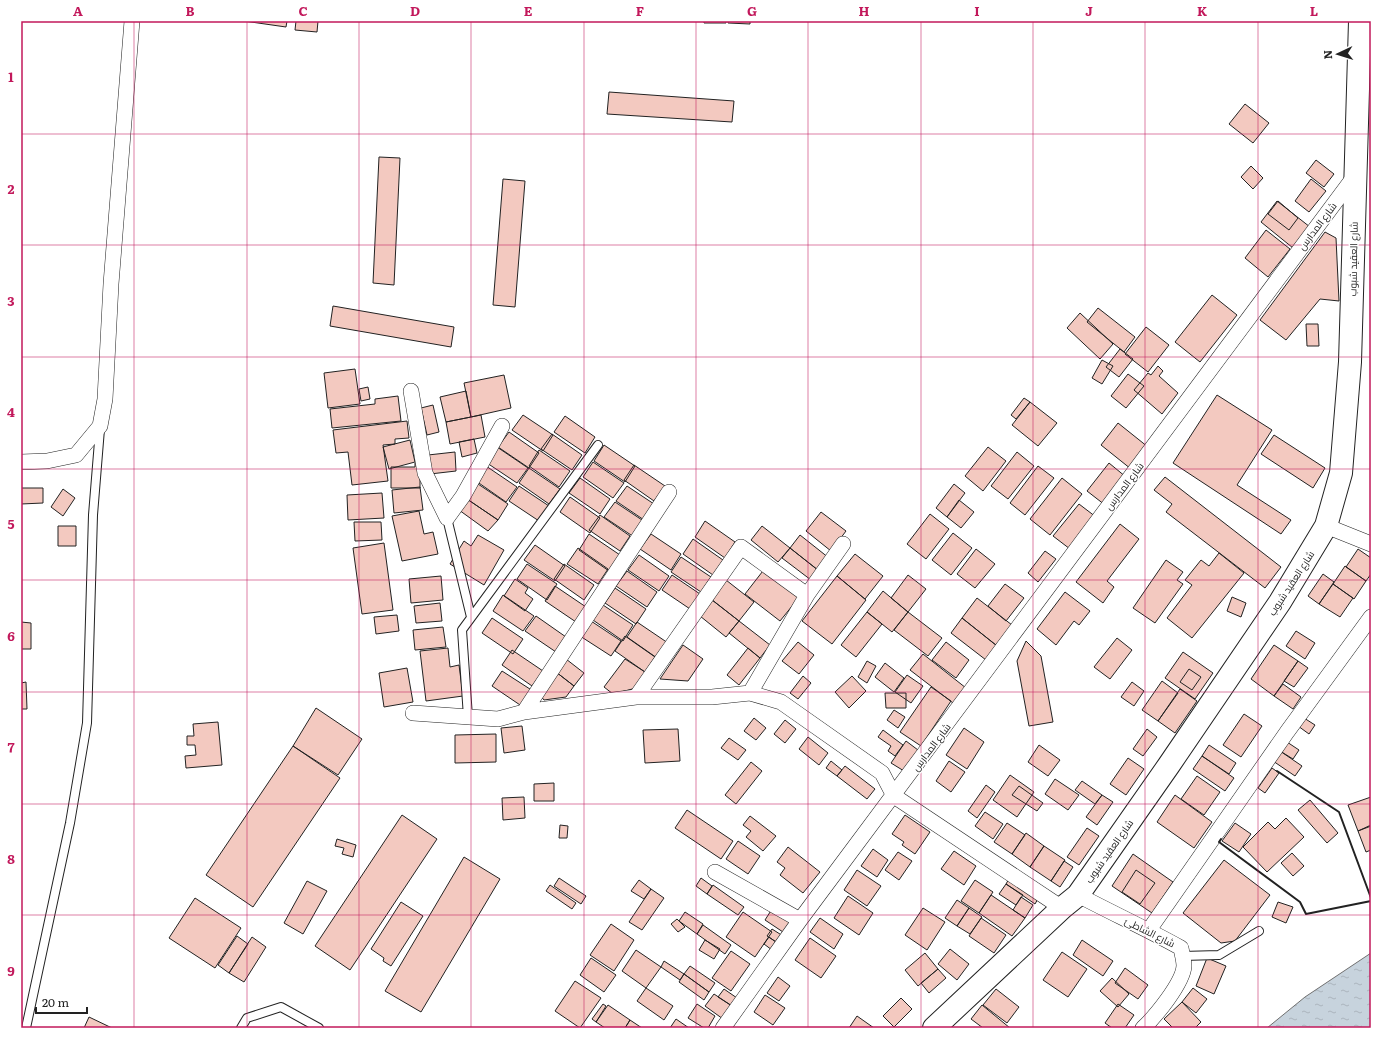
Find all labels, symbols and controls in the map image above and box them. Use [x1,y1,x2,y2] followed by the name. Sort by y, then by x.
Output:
[73,1,83,20] text: A
[186,1,195,20] text: B
[298,1,308,20] text: C
[410,1,420,20] text: D
[524,1,533,20] text: E
[636,1,644,20] text: F
[747,1,757,20] text: G
[859,1,870,20] text: H
[974,1,980,20] text: I
[1085,1,1093,20] text: J
[1197,1,1208,20] text: K
[1310,1,1318,20] text: L
[1318,34,1358,74] north arrow
[1319,50,1335,60] text: N
[8,67,14,86] text: 1
[8,179,15,198] text: 2
[1294,199,1340,253] street label: شارع المدارس
[1344,221,1361,296] street label: شارع العقيد شبوب
[7,291,15,310] text: 3
[7,402,15,421] text: 4
[1101,459,1147,513] street label: شارع المدارس
[7,514,15,533] text: 5
[1264,547,1317,618] street label: شارع العقيد شبوب
[7,626,15,645] text: 6
[908,720,954,774] street label: شارع المدارس
[7,737,15,756] text: 7
[1081,816,1136,886] street label: شارع العقيد شبوب
[7,849,15,868] text: 8
[1122,913,1178,950] street label: شارع الشاطئ
[7,961,15,980] text: 9
[36,989,87,1015] scale bar
[42,993,69,1011] text: 20 m

